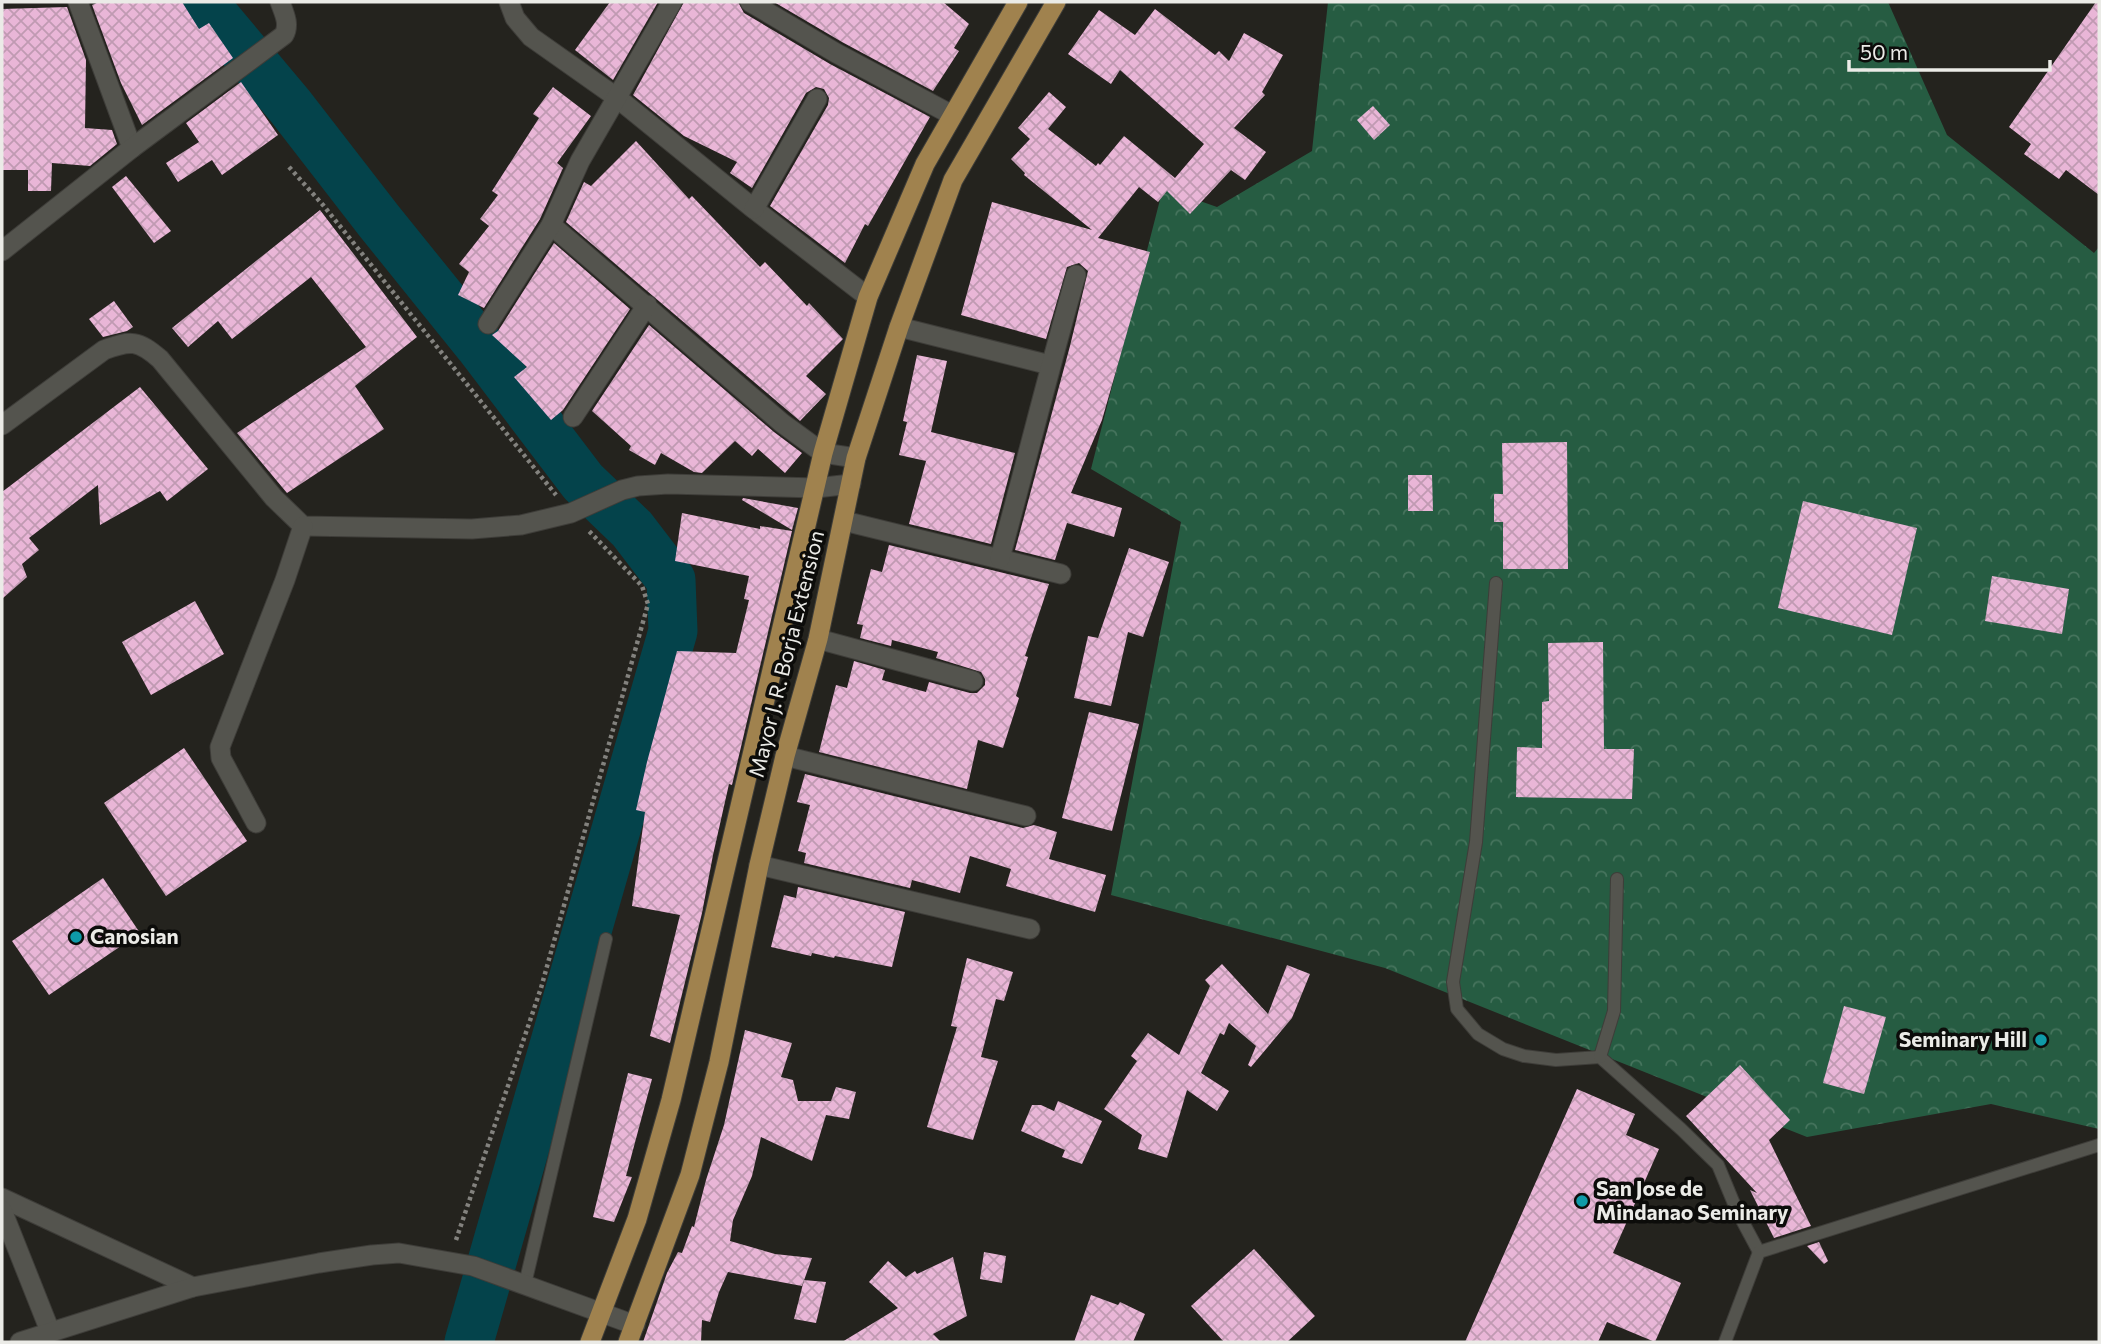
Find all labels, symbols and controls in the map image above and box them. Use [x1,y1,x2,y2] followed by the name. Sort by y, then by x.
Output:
[1849,28,2050,72] scale bar
[1860,39,1908,64] text: 50 m
[743,527,828,780] street label: Mayor J. R. Borja Extension
[90,923,179,948] place label: Canosian
[68,929,84,945] marker: Canosian
[1899,1026,2027,1051] place label: Seminary Hill
[2033,1032,2049,1048] marker: Seminary Hill
[1596,1175,1789,1224] place label: San Jose de Mindanao Seminary
[1574,1193,1590,1209] marker: San Jose de Mindanao Seminary

